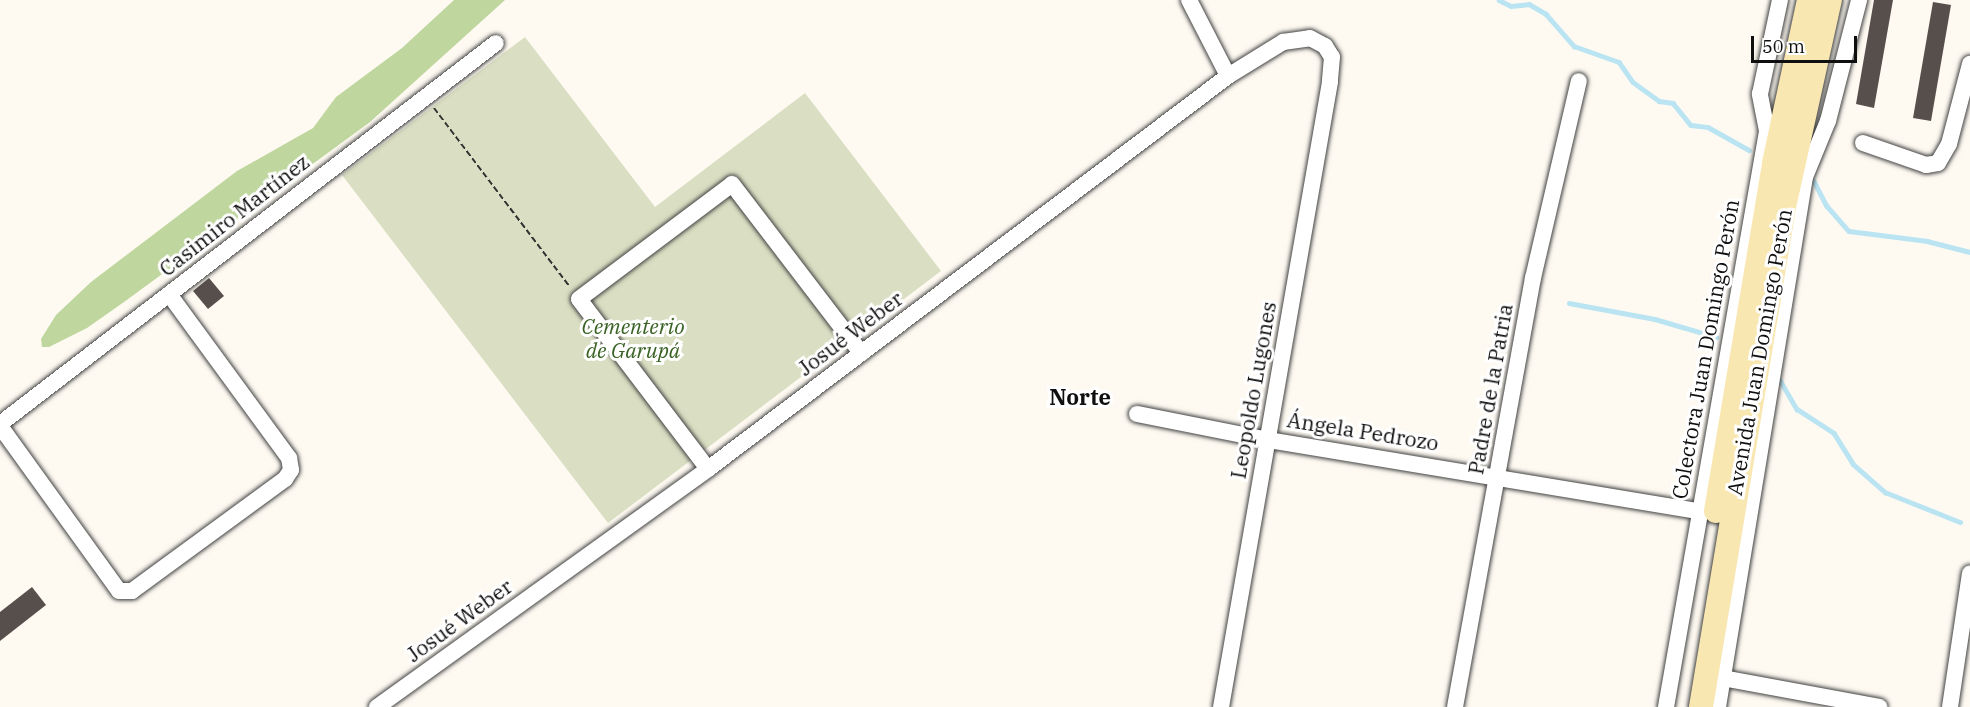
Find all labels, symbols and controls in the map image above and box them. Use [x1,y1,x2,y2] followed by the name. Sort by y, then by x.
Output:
[1754,24,1860,62] scale bar
[1762,35,1805,58] text: 50 m
[154,149,314,281] street label: Casimiro Martínez
[1666,197,1744,501] street label: Colectora Juan Domingo Perón
[1721,207,1797,497] street label: Avenida Juan Domingo Perón
[793,285,907,381] street label: Josué Weber
[1225,299,1281,481] street label: Leopoldo Lugones
[1463,302,1517,476] street label: Padre de la Patria
[581,313,685,363] park label: Cementerio de Garupá
[1049,384,1111,410] district label: Norte
[1285,407,1441,455] street label: Ángela Pedrozo
[401,573,517,667] street label: Josué Weber

